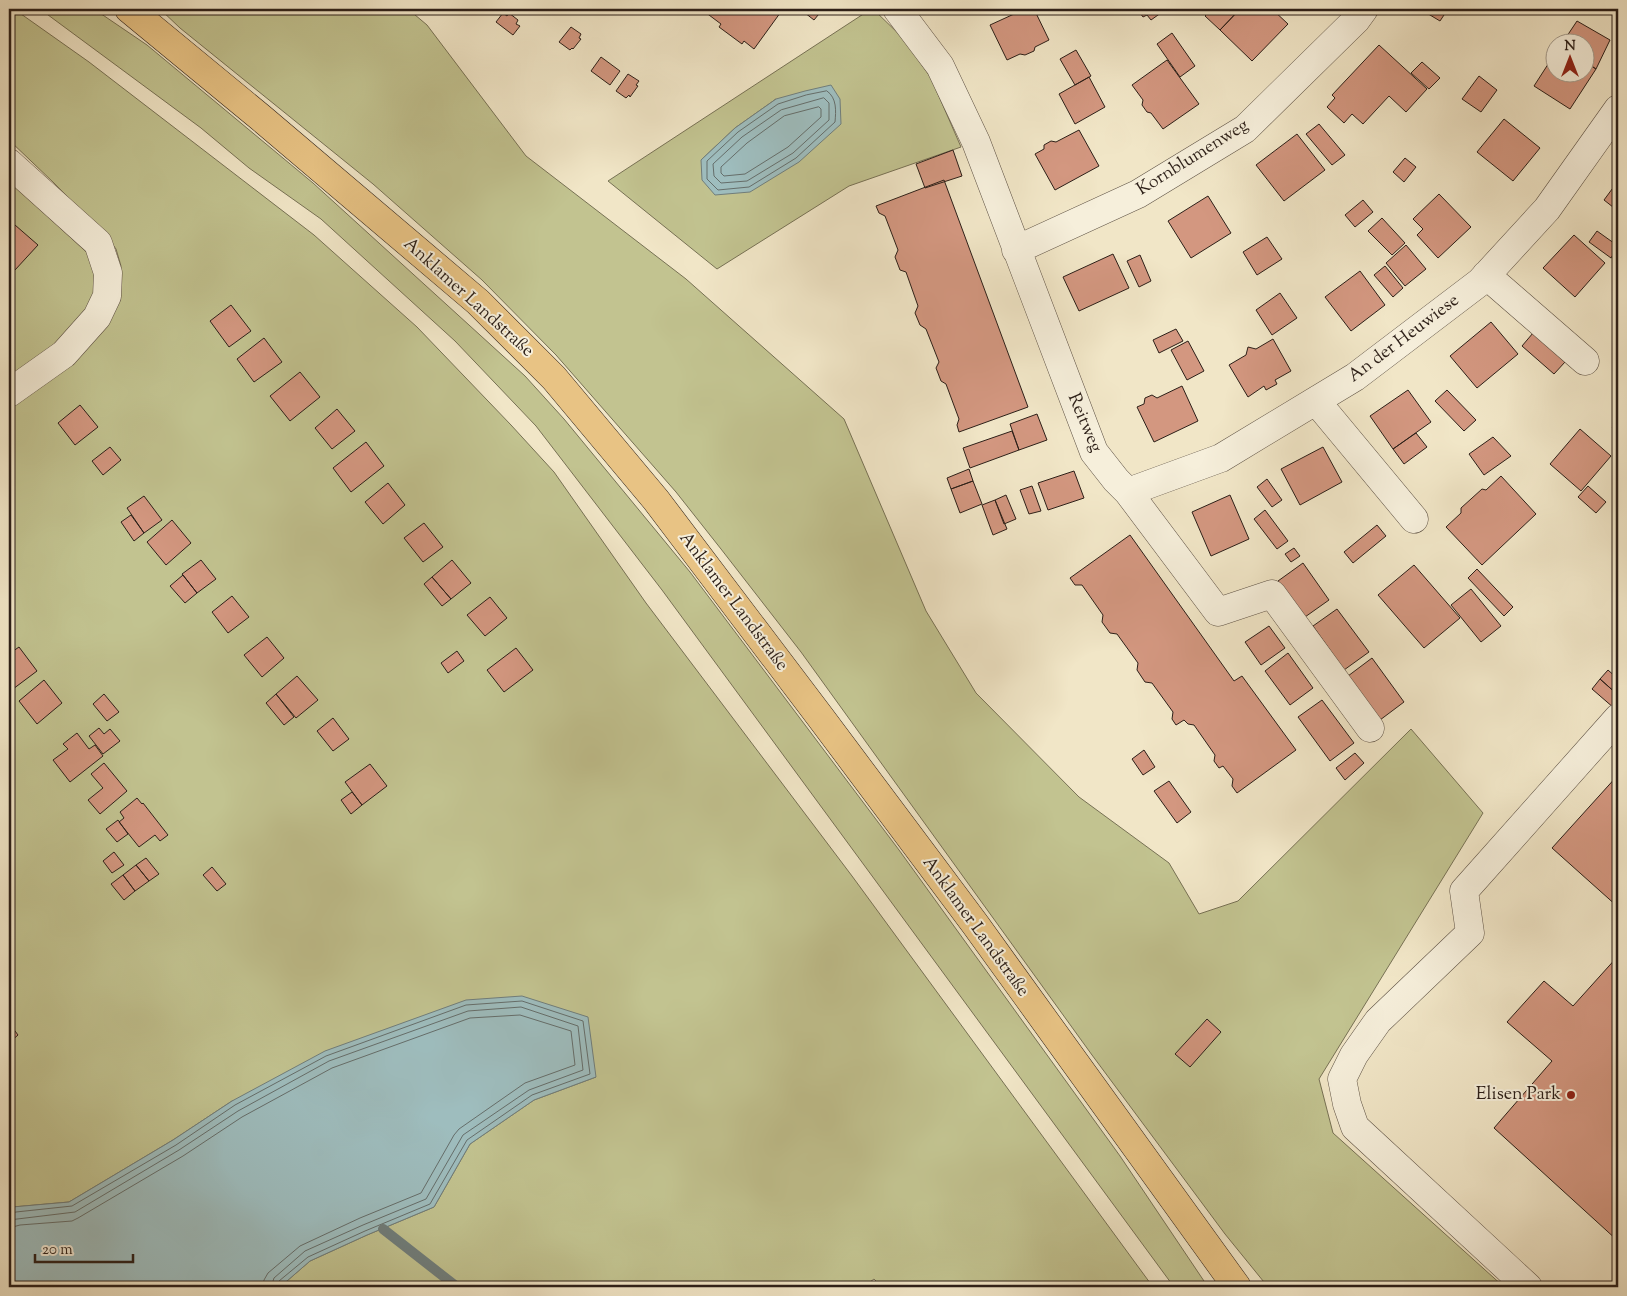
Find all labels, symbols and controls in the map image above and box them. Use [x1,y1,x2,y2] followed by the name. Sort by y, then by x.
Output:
[1544,32,1594,82] north arrow
[1564,37,1576,57] text: N
[1132,113,1254,203] street label: Kornblumenweg
[397,232,539,364] street label: Anklamer Landstraße
[1343,288,1465,390] street label: An der Heuwiese
[1060,389,1108,457] street label: Reitweg
[672,527,794,677] street label: Anklamer Landstraße
[915,851,1035,1003] street label: Anklamer Landstraße
[1476,1082,1561,1108] place label: Elisen Park
[1565,1089,1577,1101] marker: Elisen Park
[35,1231,132,1263] scale bar
[42,1240,73,1261] text: 20 m

